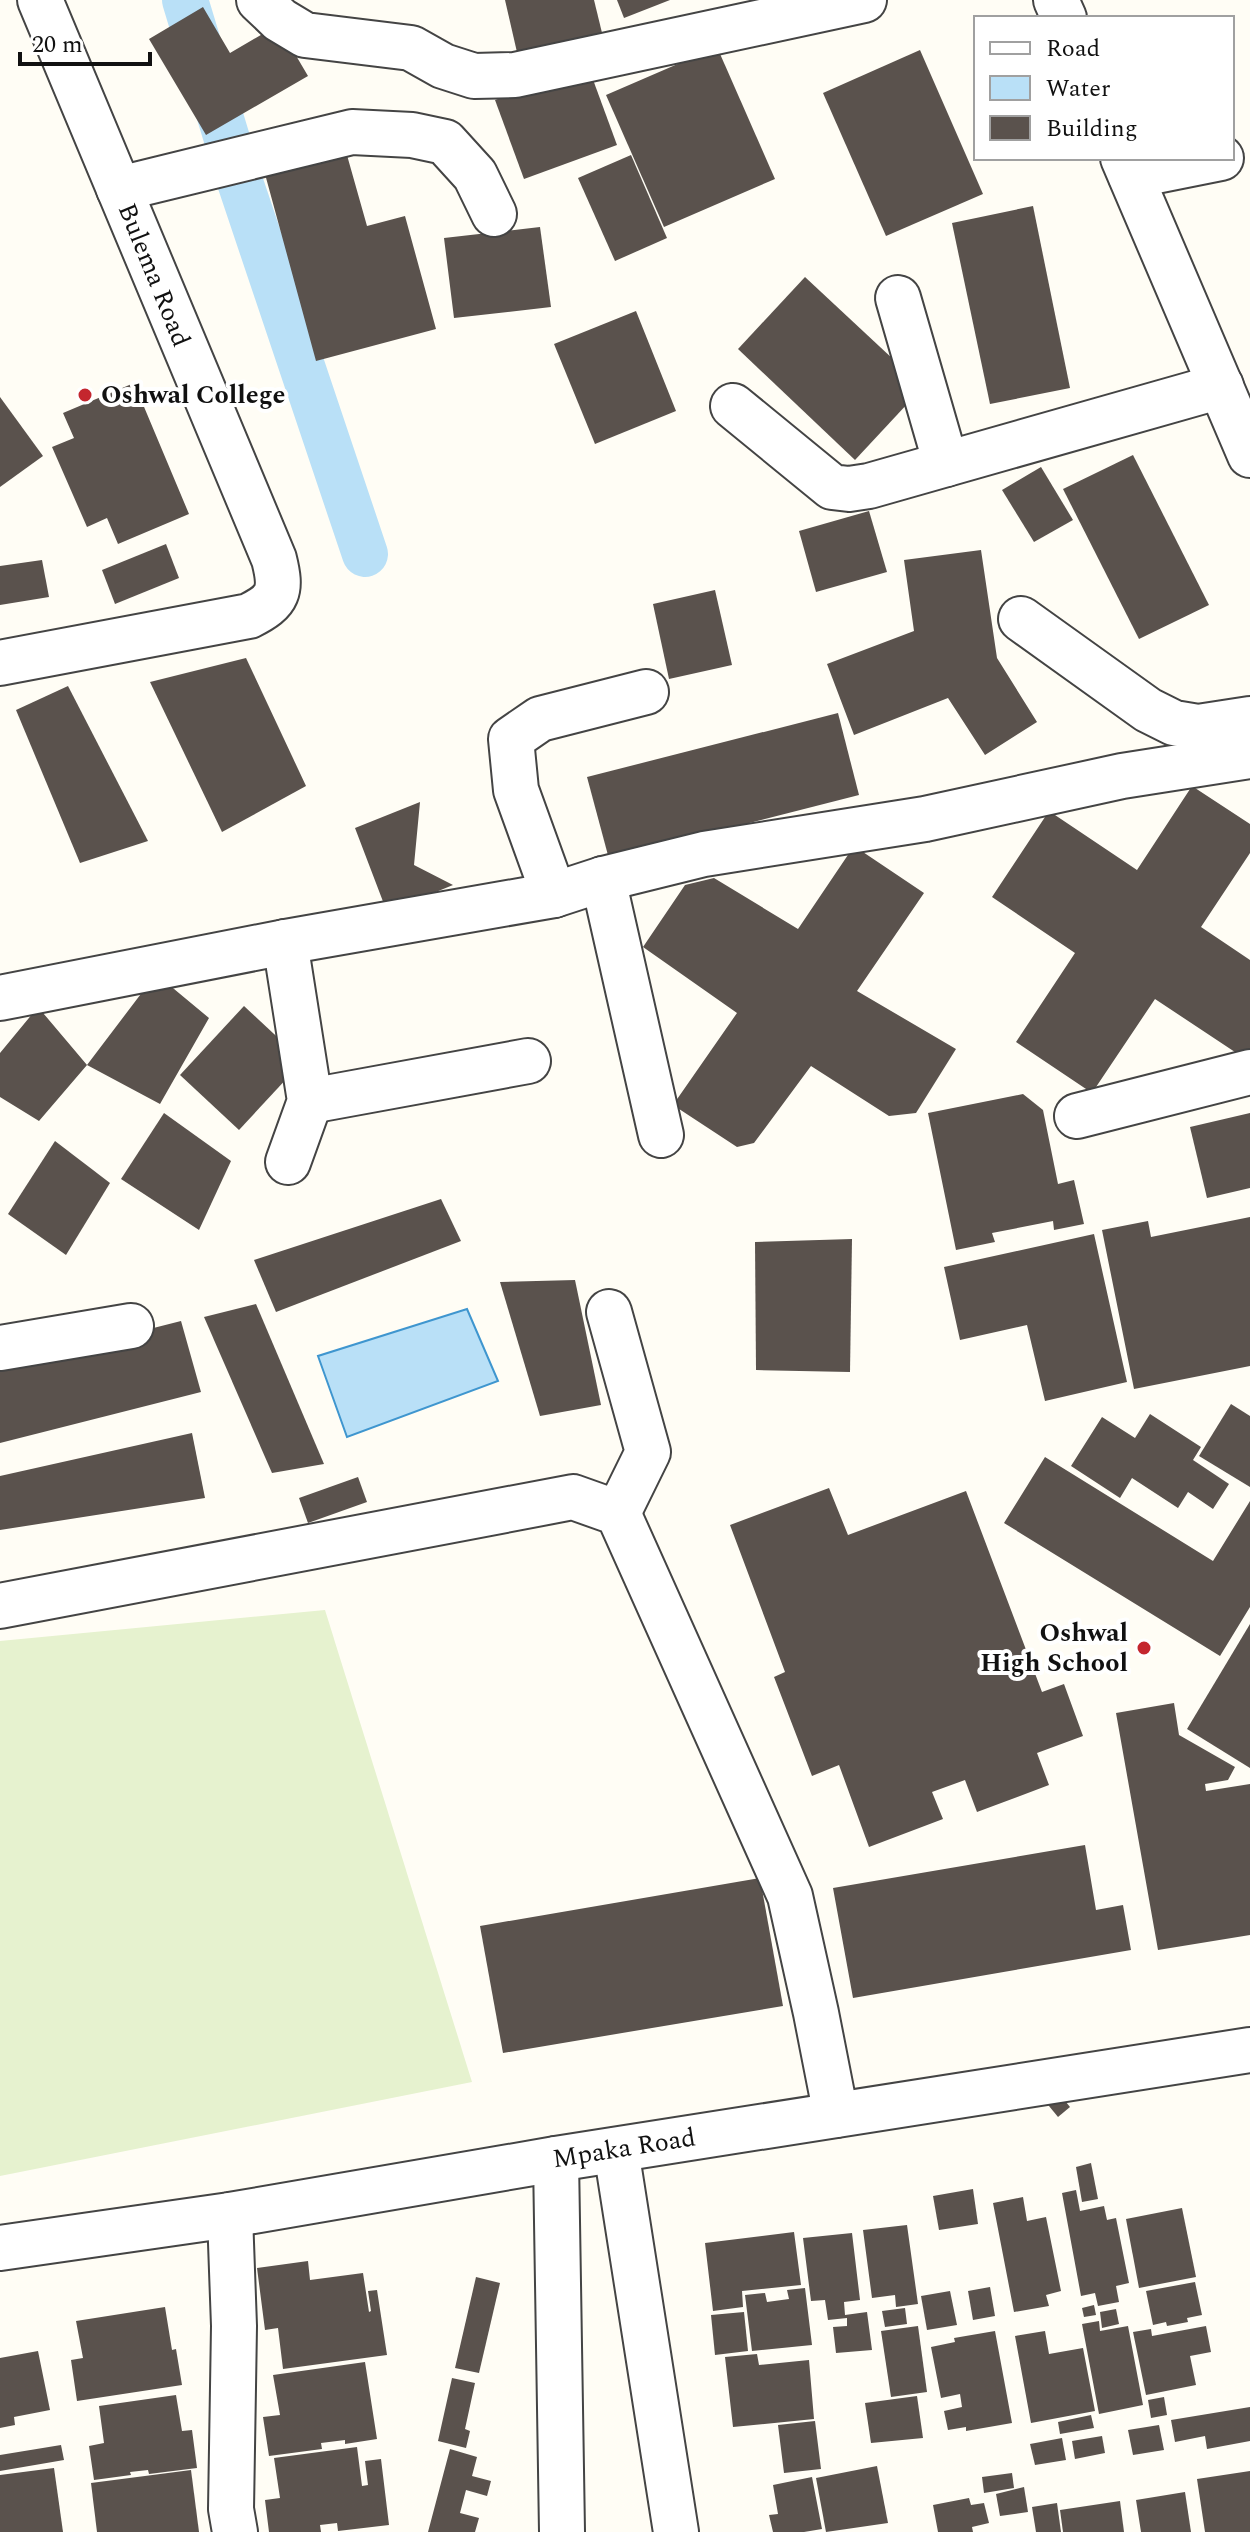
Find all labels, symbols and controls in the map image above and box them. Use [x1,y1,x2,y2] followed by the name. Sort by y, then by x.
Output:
[20,16,150,66] scale bar
[974,16,1234,160] legend
[32,27,83,63] text: 20 m
[1046,31,1100,67] text: Road
[1046,71,1110,107] text: Water
[1046,111,1138,147] text: Building
[107,197,201,353] street label: Bulema Road
[101,375,286,415] place label: Oshwal College
[76,386,94,404] marker: Oshwal College
[980,1613,1128,1683] place label: Oshwal High School
[1135,1639,1153,1657] marker: Oshwal High School
[550,2117,698,2179] street label: Mpaka Road

